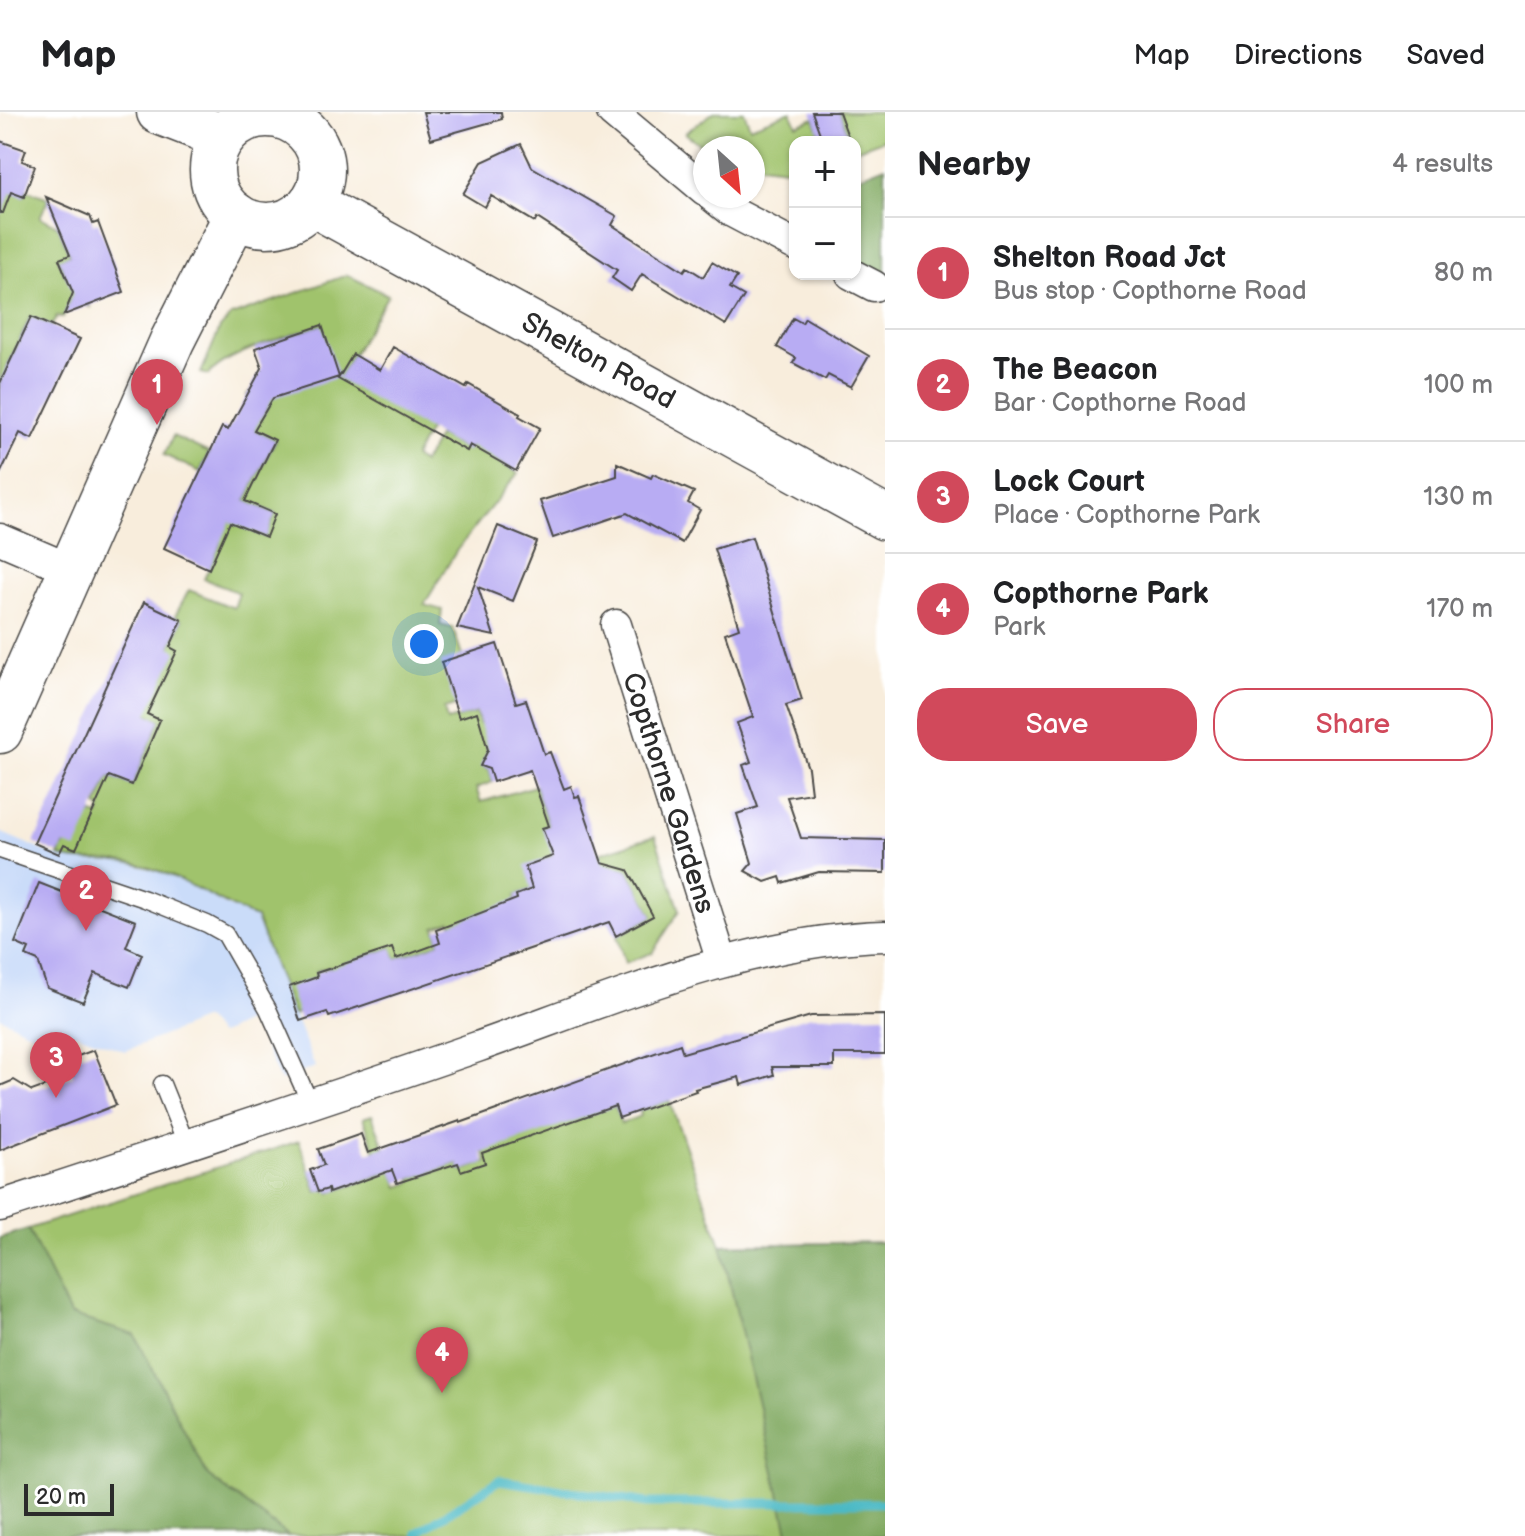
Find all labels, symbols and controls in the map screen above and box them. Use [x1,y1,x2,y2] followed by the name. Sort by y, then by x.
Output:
[40,33,116,78] text: Map
[1133,39,1190,72] text: Map
[1234,39,1362,72] text: Directions
[1406,39,1485,72] text: Saved
[693,136,765,208] north arrow
[789,136,861,280] map controls
[789,136,861,208] button: +
[917,144,1031,185] text: Nearby
[1392,149,1493,180] text: 4 results
[789,208,861,280] button: −
[993,240,1226,276] text: Shelton Road Jct
[938,258,948,289] text: 1
[1434,258,1493,289] text: 80 m
[993,276,1307,307] text: Bus stop · Copthorne Road
[516,305,681,416] street label: Shelton Road
[993,352,1158,388] text: The Beacon
[131,359,183,425] pin: 1
[935,370,951,401] text: 2
[1424,370,1493,401] text: 100 m
[993,388,1246,419] text: Bar · Copthorne Road
[993,464,1145,500] text: Lock Court
[935,482,951,513] text: 3
[1423,482,1493,513] text: 130 m
[993,500,1260,531] text: Place · Copthorne Park
[993,576,1209,612] text: Copthorne Park
[935,594,951,625] text: 4
[1426,594,1493,625] text: 170 m
[993,612,1045,643] text: Park
[404,624,444,664] your location
[615,668,722,917] street label: Copthorne Gardens
[917,688,1197,761] button: Save
[1213,688,1493,761] button: Share
[60,865,112,931] pin: 2
[30,1032,82,1098] pin: 3
[416,1327,468,1393] pin: 4
[24,1480,114,1516] scale bar
[36,1484,86,1511] text: 20 m

